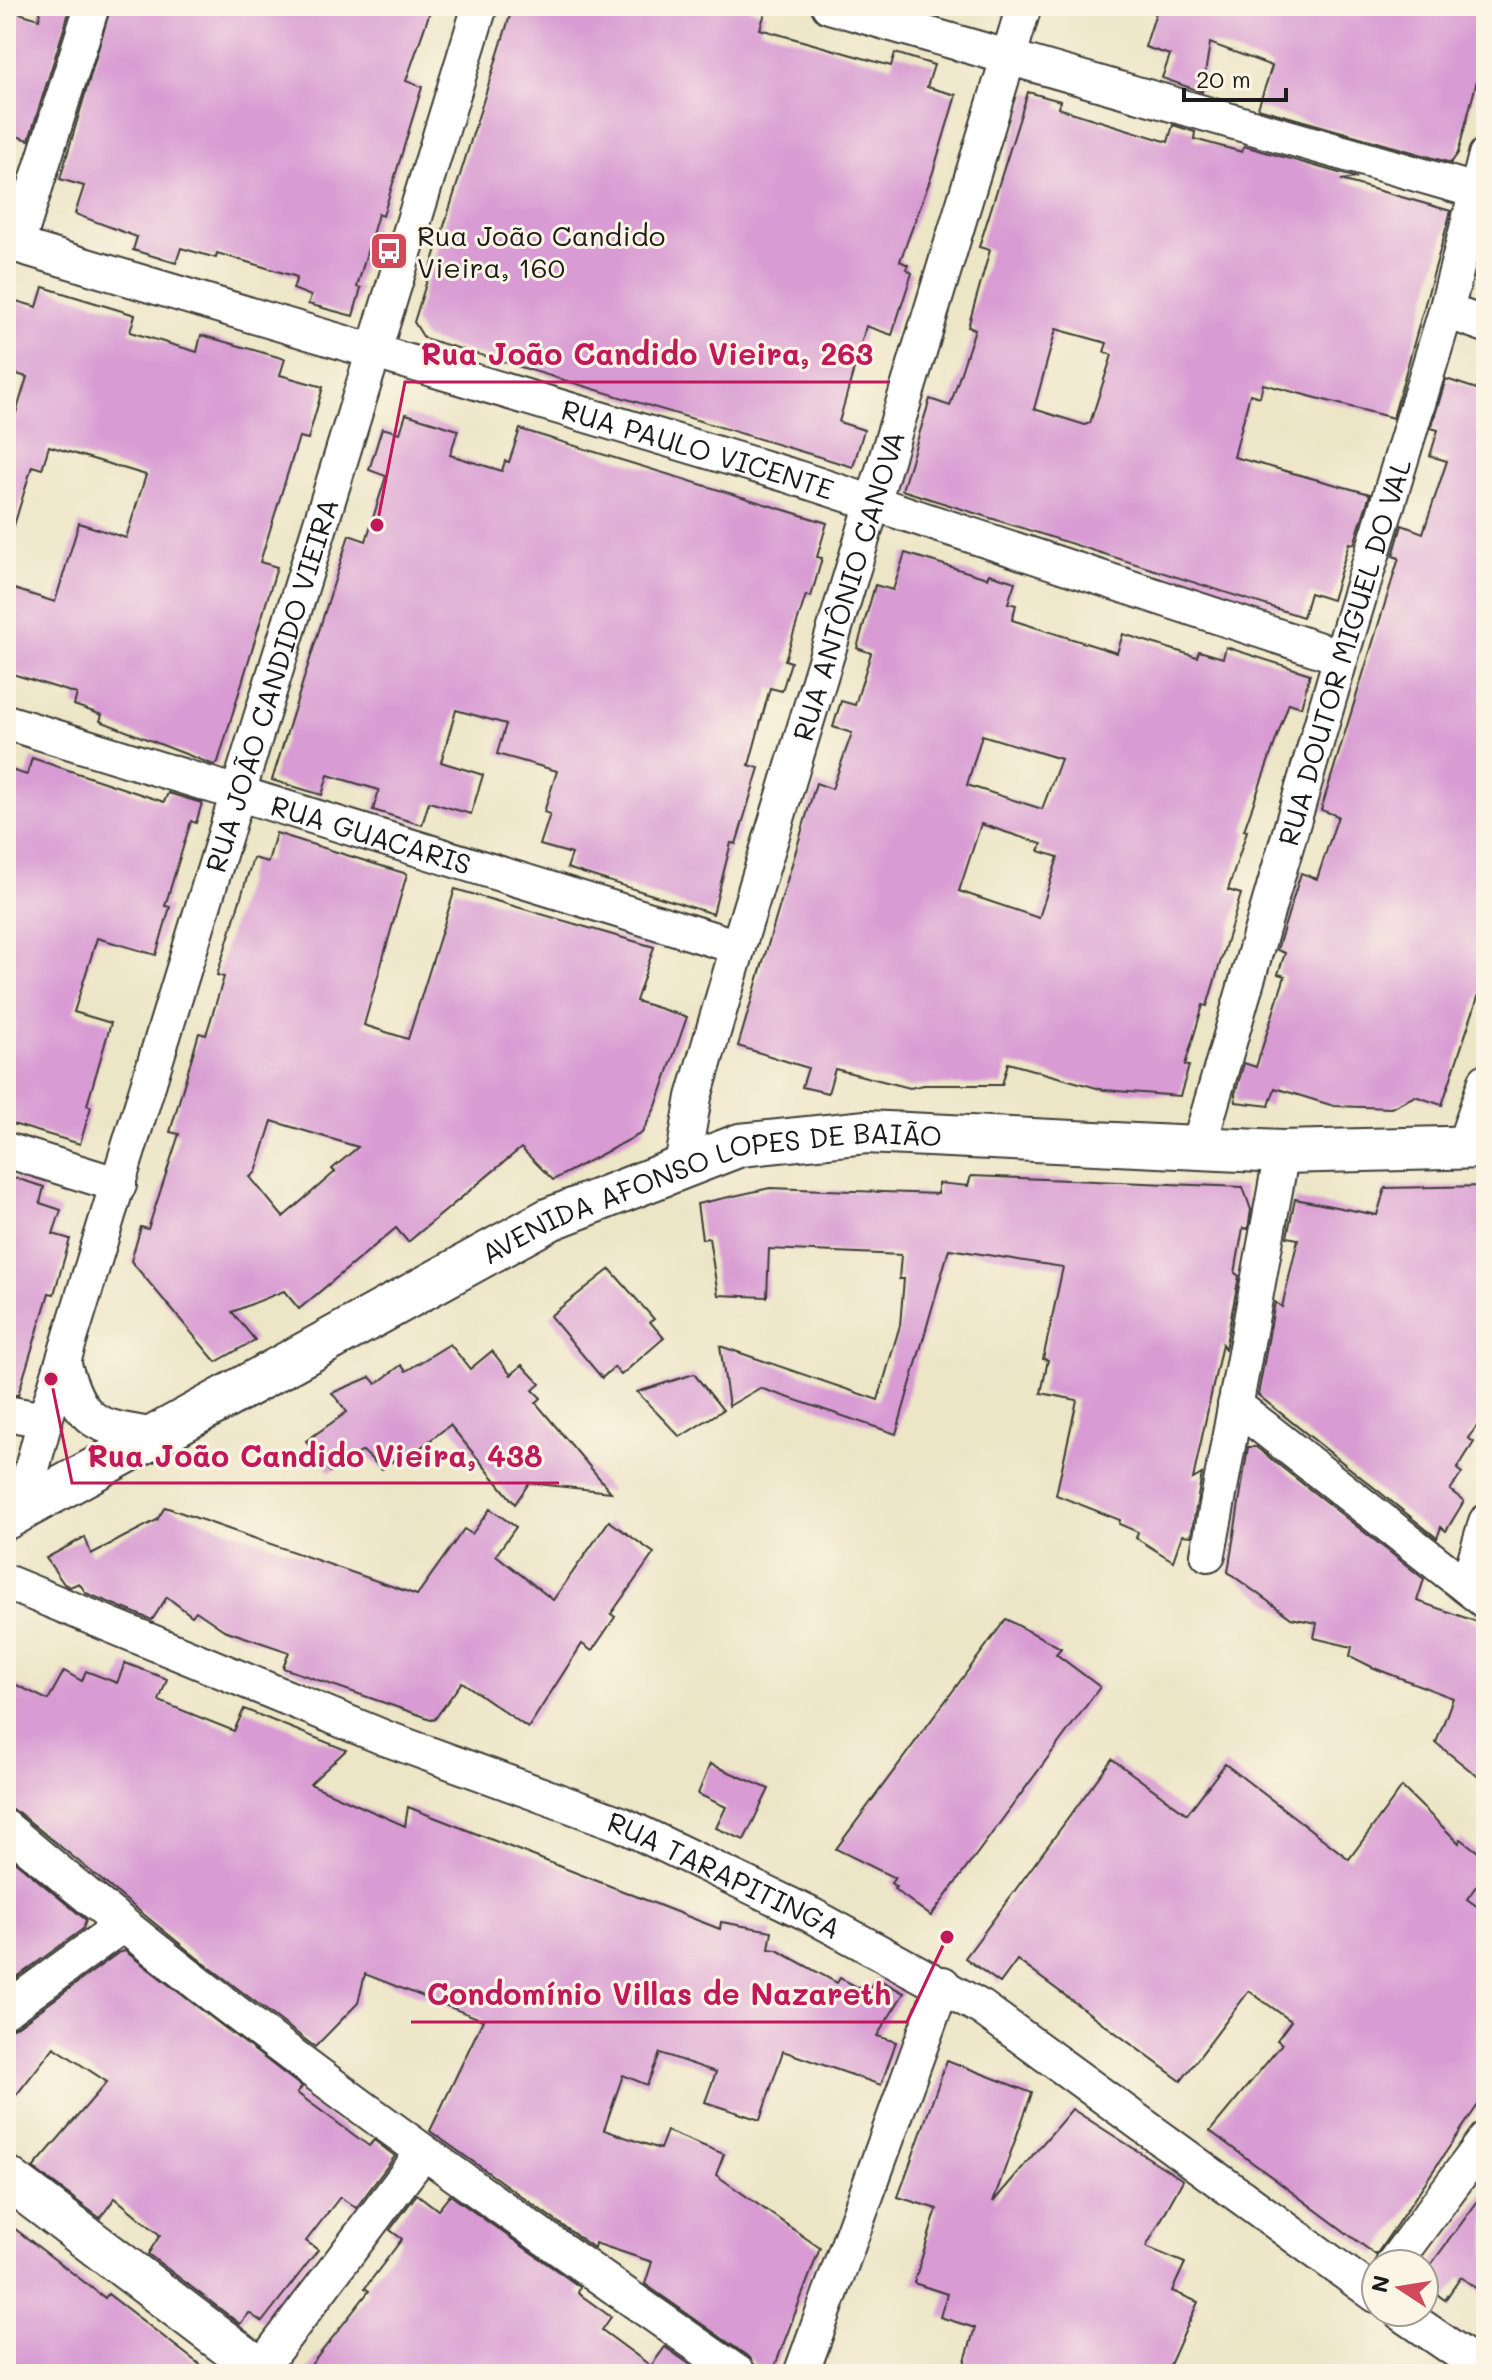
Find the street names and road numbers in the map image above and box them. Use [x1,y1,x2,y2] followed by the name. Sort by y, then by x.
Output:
[557,391,839,507] street label: RUA PAULO VICENTE
[784,426,912,745] street label: RUA ANTÔNIO CANOVA
[1269,454,1418,850] street label: RUA DOUTOR MIGUEL DO VAL
[197,494,346,877] street label: RUA JOÃO CANDIDO VIEIRA
[267,787,476,882] street label: RUA GUACARIS
[475,1114,943,1271] street label: AVENIDA AFONSO LOPES DE BAIÃO
[603,1803,848,1946] street label: RUA TARAPITINGA

